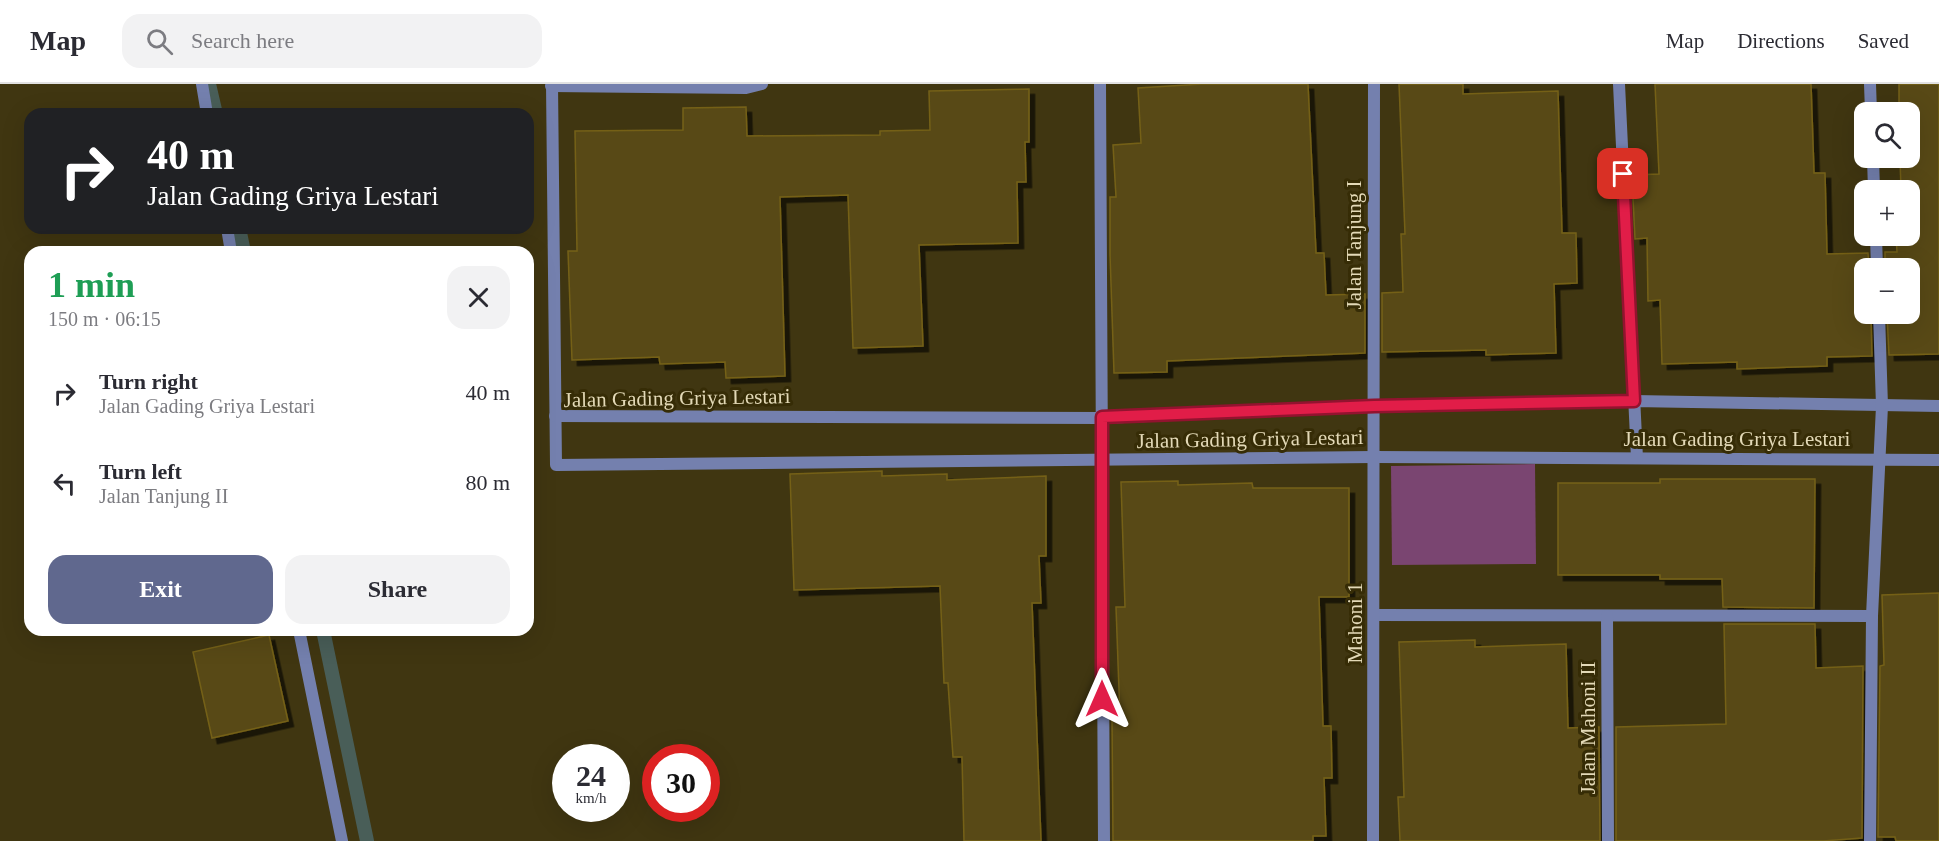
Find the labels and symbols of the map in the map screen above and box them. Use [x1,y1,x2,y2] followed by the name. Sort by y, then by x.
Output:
[1597,148,1648,199] pin
[1342,181,1366,309] street label: Jalan Tanjung I
[563,384,791,412] street label: Jalan Gading Griya Lestari
[1136,425,1364,453] street label: Jalan Gading Griya Lestari
[1624,427,1851,451] street label: Jalan Gading Griya Lestari
[1343,582,1367,664] street label: Mahoni 1
[1576,662,1600,794] street label: Jalan Mahoni II
[1070,667,1134,731] position arrow
[642,744,720,822] speed limit sign: 30

